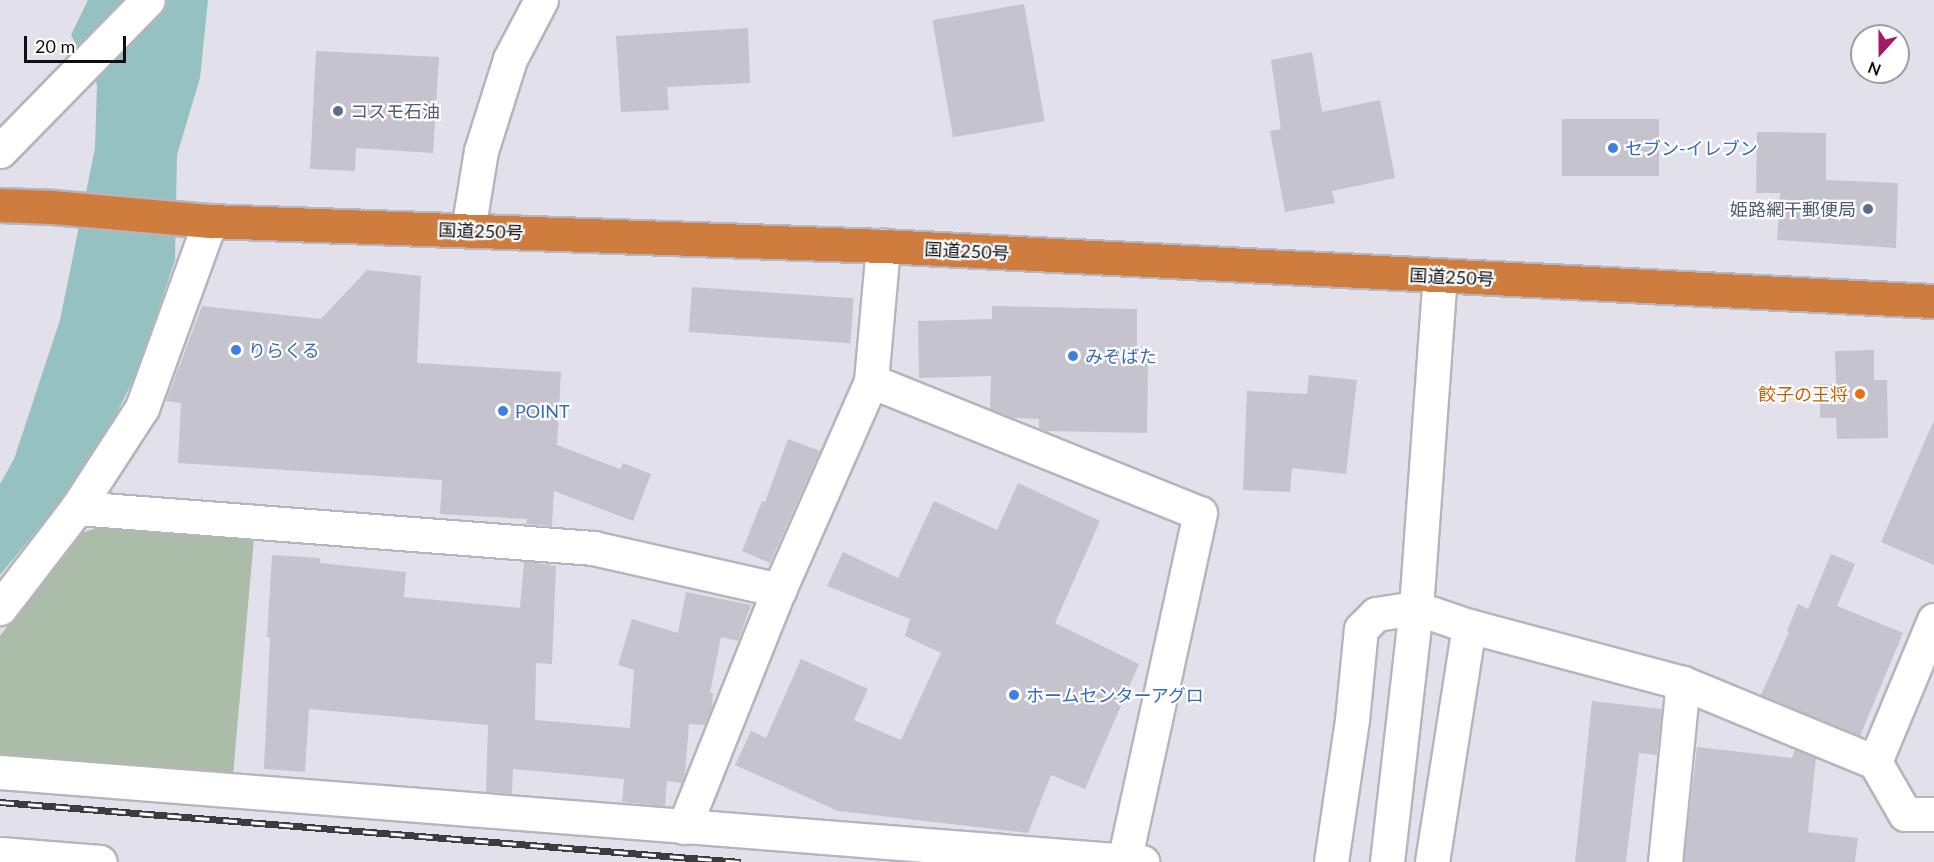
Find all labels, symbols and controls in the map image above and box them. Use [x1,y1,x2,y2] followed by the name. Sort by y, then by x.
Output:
[27,24,129,62] scale bar
[1850,24,1910,84] north arrow
[35,35,75,57] text: 20 m
[1865,58,1883,80] text: N
[350,100,440,122] place label: コスモ石油
[331,104,345,118] marker: コスモ石油
[1625,137,1758,159] place label: セブン-イレブン
[1606,141,1620,155] marker: セブン-イレブン
[1730,198,1856,220] place label: 姫路網干郵便局
[1861,202,1875,216] marker: 姫路網干郵便局
[438,219,524,243] street label: 国道250号
[924,238,1010,264] street label: 国道250号
[1409,264,1495,290] street label: 国道250号
[248,339,320,361] place label: りらくる
[229,343,243,357] marker: りらくる
[1085,345,1157,367] place label: みぞばた
[1066,349,1080,363] marker: みぞばた
[1758,383,1848,405] place label: 餃子の王将
[1853,387,1867,401] marker: 餃子の王将
[515,400,570,422] place label: POINT
[496,404,510,418] marker: POINT
[1026,684,1206,706] place label: ホームセンターアグロ
[1007,688,1021,702] marker: ホームセンターアグロ

